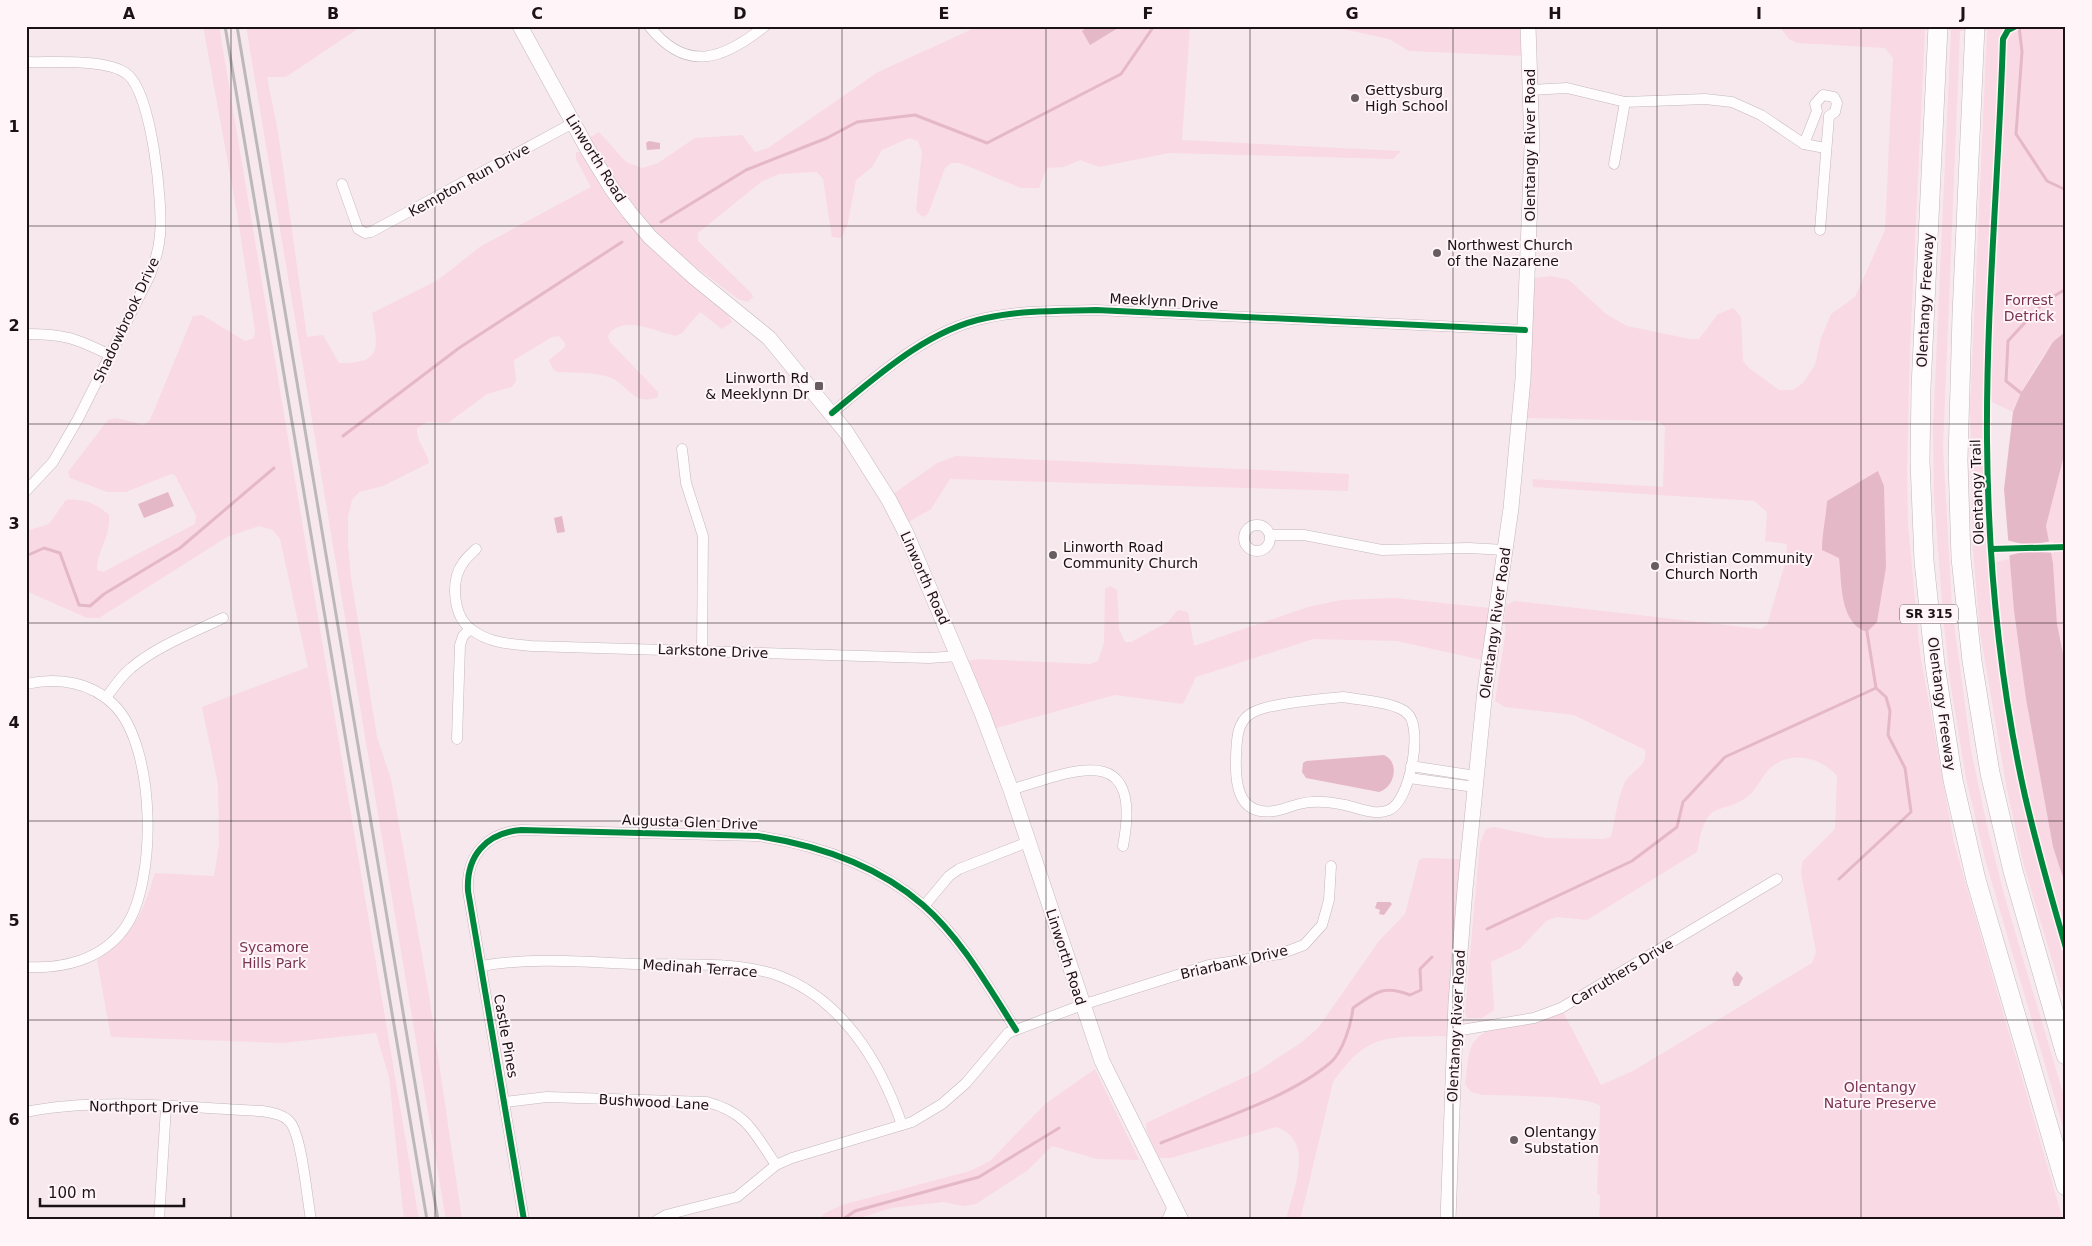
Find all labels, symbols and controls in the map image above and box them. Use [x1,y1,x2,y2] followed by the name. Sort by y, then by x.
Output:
[123,4,136,23] text: A
[327,4,339,23] text: B
[531,4,543,23] text: C
[733,4,747,23] text: D
[939,4,949,23] text: E
[1143,4,1153,23] text: F
[1345,4,1359,23] text: G
[1548,4,1562,23] text: H
[1756,4,1762,23] text: I
[1959,4,1966,23] text: J
[1522,69,1538,221] street label: Olentangy River Road
[1365,82,1448,114] place label: Gettysburg High School
[1349,92,1361,104] marker: Gettysburg High School
[563,111,629,205] street label: Linworth Road
[8,117,20,136] text: 1
[406,140,532,220] street label: Kempton Run Drive
[1913,232,1937,368] street label: Olentangy Freeway
[1447,237,1573,269] place label: Northwest Church of the Nazarene
[1431,247,1443,259] marker: Northwest Church of the Nazarene
[90,255,162,385] street label: Shadowbrook Drive
[1109,290,1219,312] street label: Meeklynn Drive
[2004,292,2055,324] park label: Forrest Detrick
[8,316,20,335] text: 2
[705,370,809,402] place label: Linworth Rd & Meeklynn Dr
[813,380,825,392] marker: Linworth Rd & Meeklynn Dr
[1967,439,1987,545] street label: Olentangy Trail
[8,514,20,533] text: 3
[897,529,953,627] street label: Linworth Road
[1063,539,1198,571] place label: Linworth Road Community Church
[1476,546,1514,700] street label: Olentangy River Road
[1047,549,1059,561] marker: Linworth Road Community Church
[1665,550,1813,582] place label: Christian Community Church North
[1649,560,1661,572] marker: Christian Community Church North
[1900,604,1958,624] road number: SR 315
[1925,636,1959,772] street label: Olentangy Freeway
[657,641,769,661] street label: Larkstone Drive
[8,713,20,732] text: 4
[622,812,758,832] street label: Augusta Glen Drive
[1043,907,1089,1007] street label: Linworth Road
[8,911,20,930] text: 5
[1568,935,1676,1009] street label: Carruthers Drive
[239,939,309,971] park label: Sycamore Hills Park
[1179,942,1289,982] street label: Briarbank Drive
[1444,949,1468,1103] street label: Olentangy River Road
[642,956,758,980] street label: Medinah Terrace
[491,993,521,1079] street label: Castle Pines
[1824,1079,1936,1111] park label: Olentangy Nature Preserve
[598,1091,710,1113] street label: Bushwood Lane
[89,1098,199,1116] street label: Northport Drive
[8,1110,20,1129] text: 6
[1524,1124,1599,1156] place label: Olentangy Substation
[1508,1134,1520,1146] marker: Olentangy Substation
[40,1176,184,1208] scale bar
[48,1184,96,1202] text: 100 m

